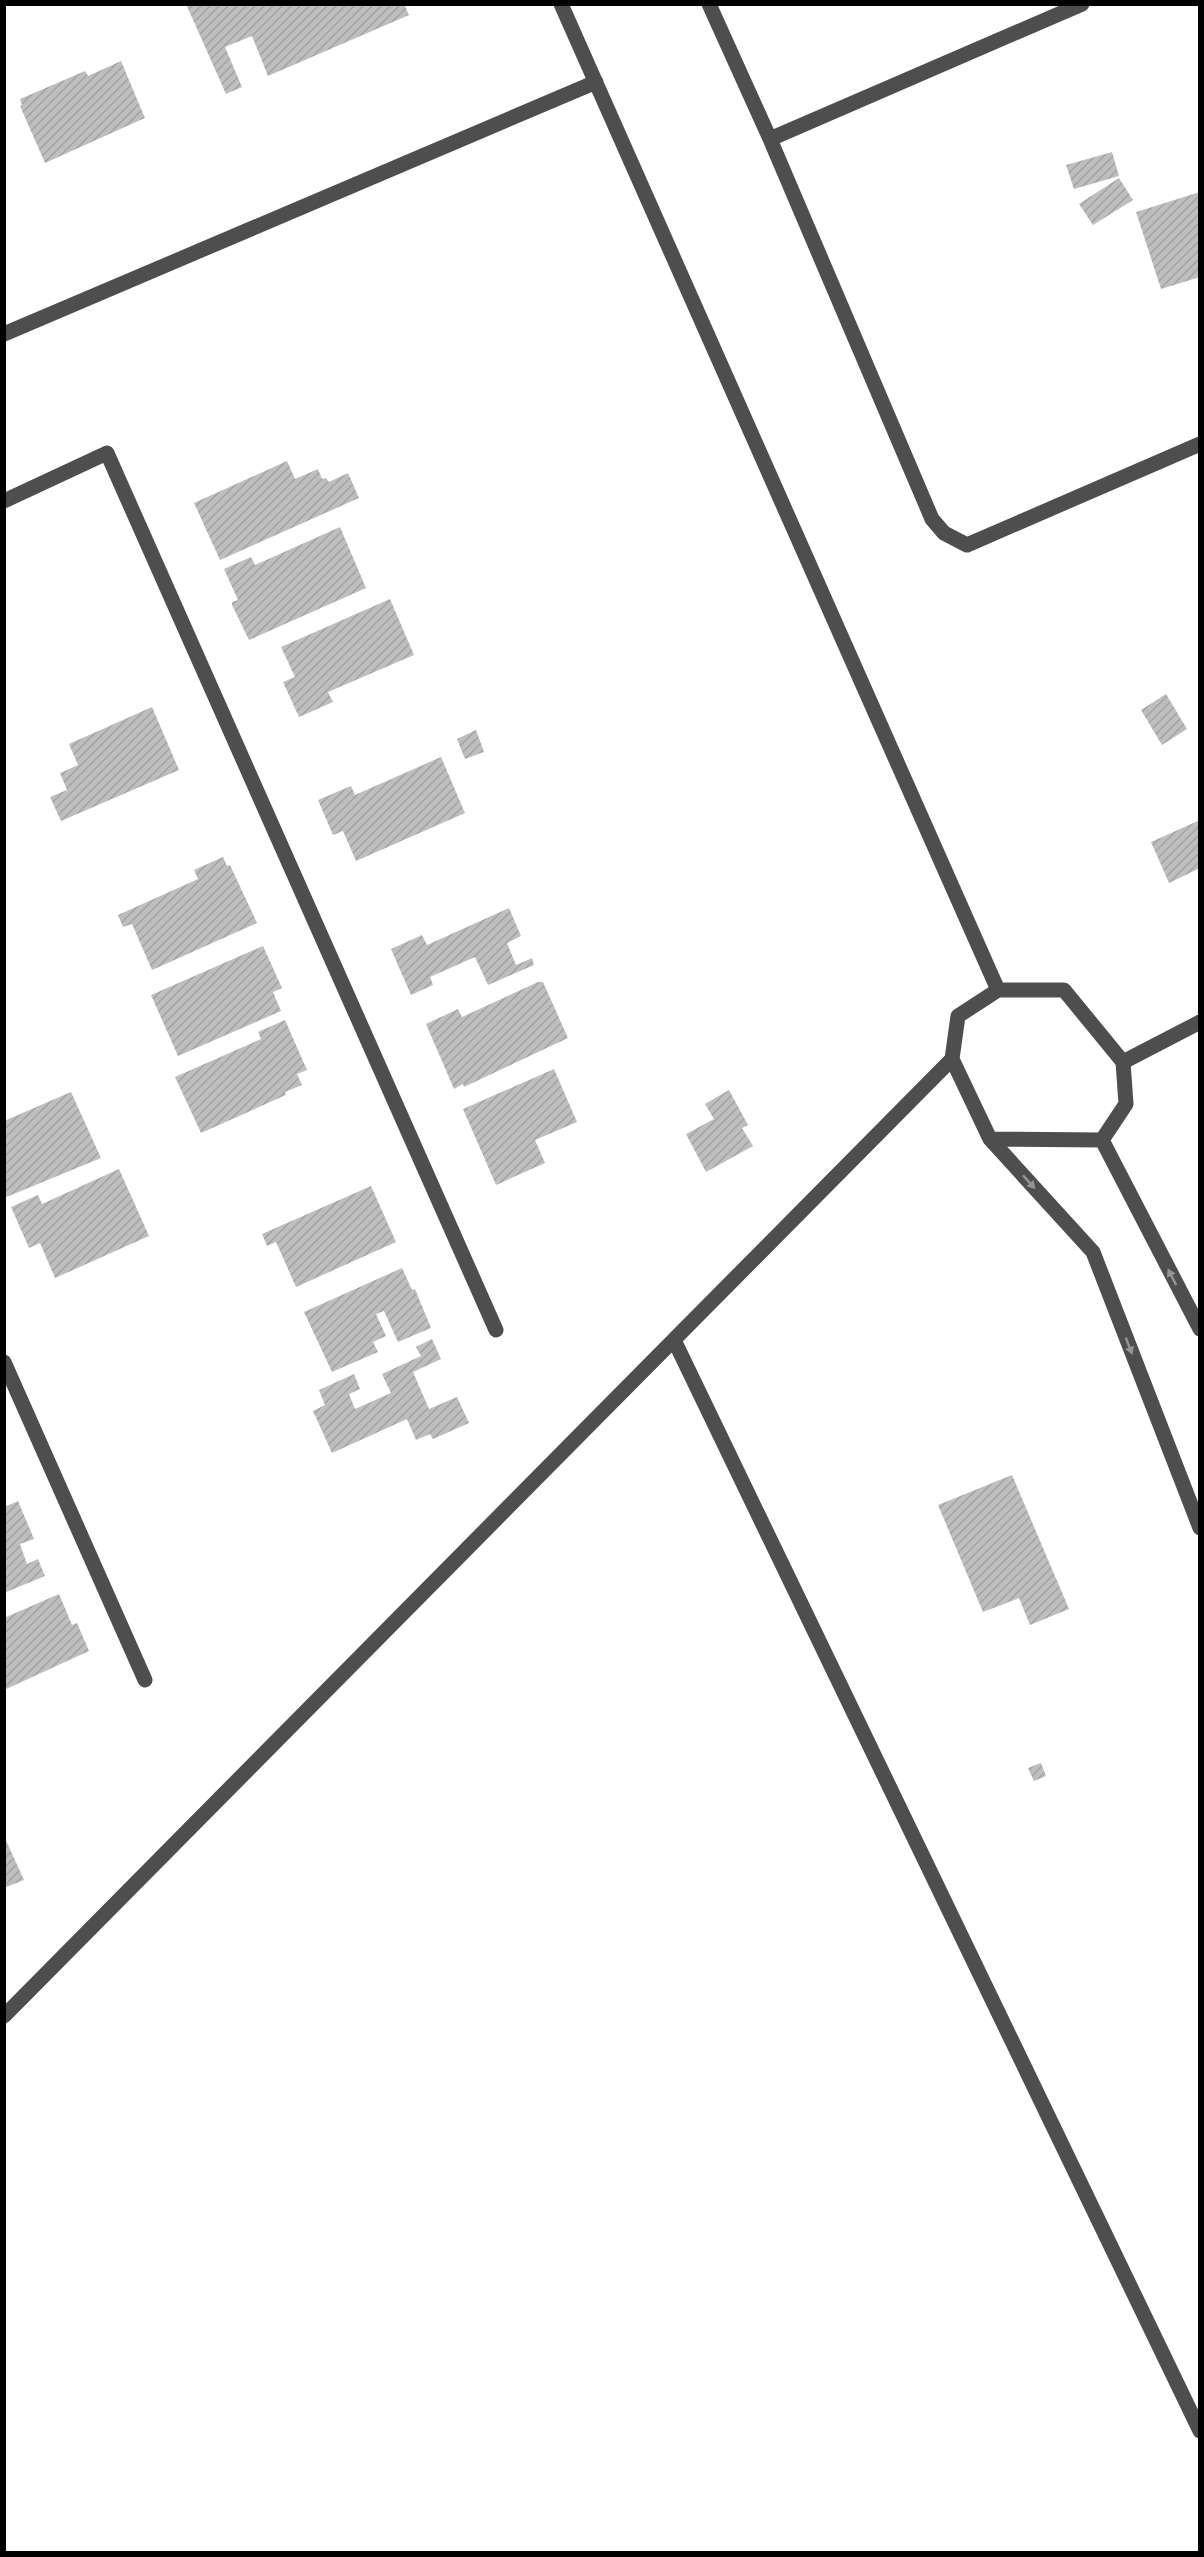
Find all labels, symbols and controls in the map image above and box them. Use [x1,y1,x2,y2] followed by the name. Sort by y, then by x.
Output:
[1022,1174,1035,1189] one-way arrow
[1168,1268,1177,1285] one-way arrow
[1124,1337,1134,1355] one-way arrow

